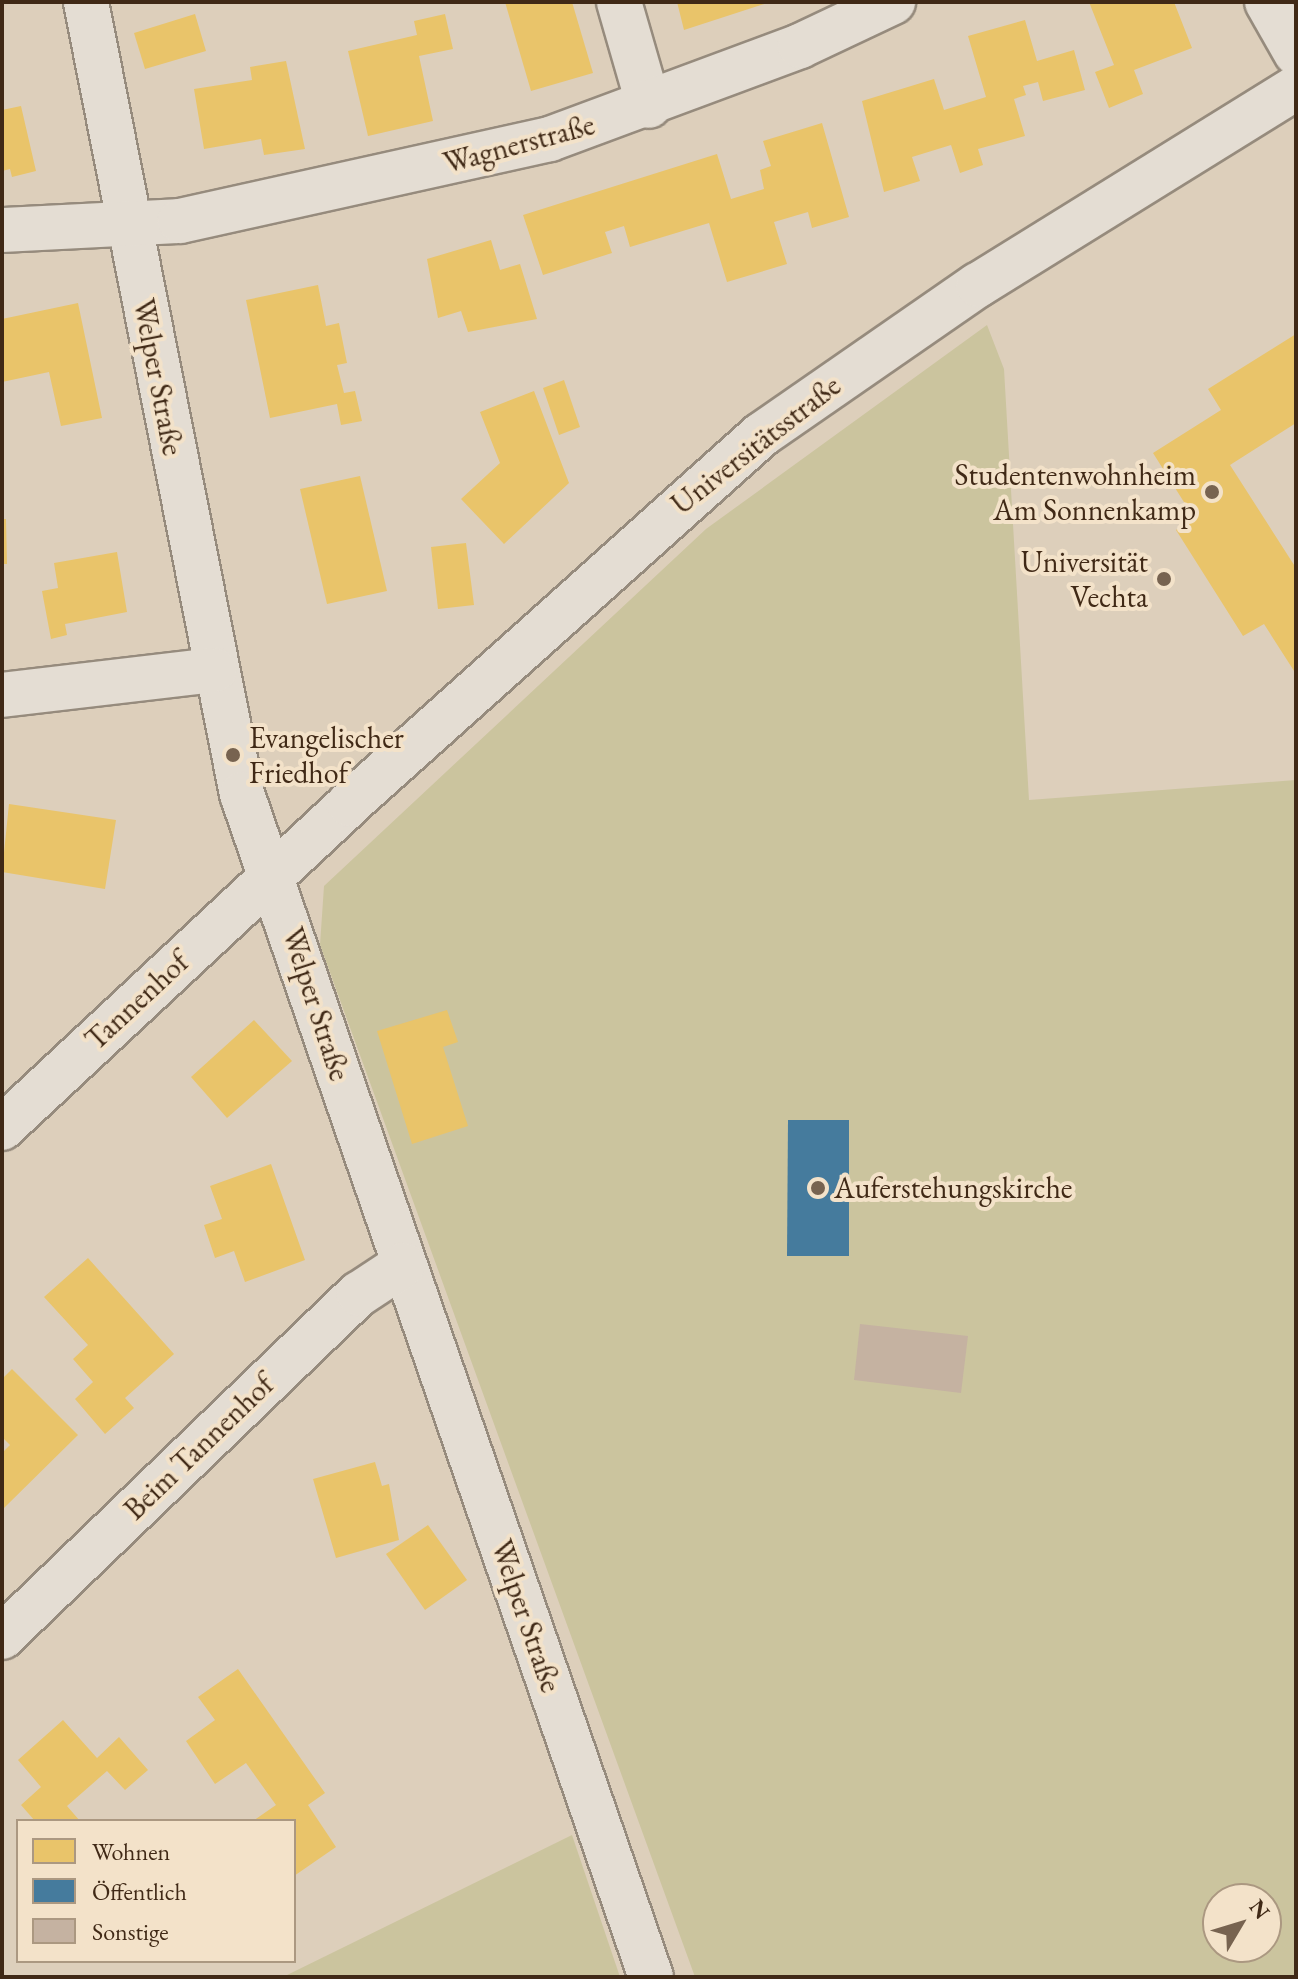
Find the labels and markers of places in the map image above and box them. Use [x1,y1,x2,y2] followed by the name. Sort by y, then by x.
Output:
[955,457,1196,528] place label: Studentenwohnheim Am Sonnenkamp
[1203,483,1221,501] marker: Studentenwohnheim Am Sonnenkamp
[1021,544,1148,614] place label: Universität Vechta
[1155,570,1173,588] marker: Universität Vechta
[249,720,404,790] place label: Evangelischer Friedhof
[224,746,242,764] marker: Evangelischer Friedhof
[834,1170,1073,1206] place label: Auferstehungskirche
[809,1179,827,1197] marker: Auferstehungskirche

